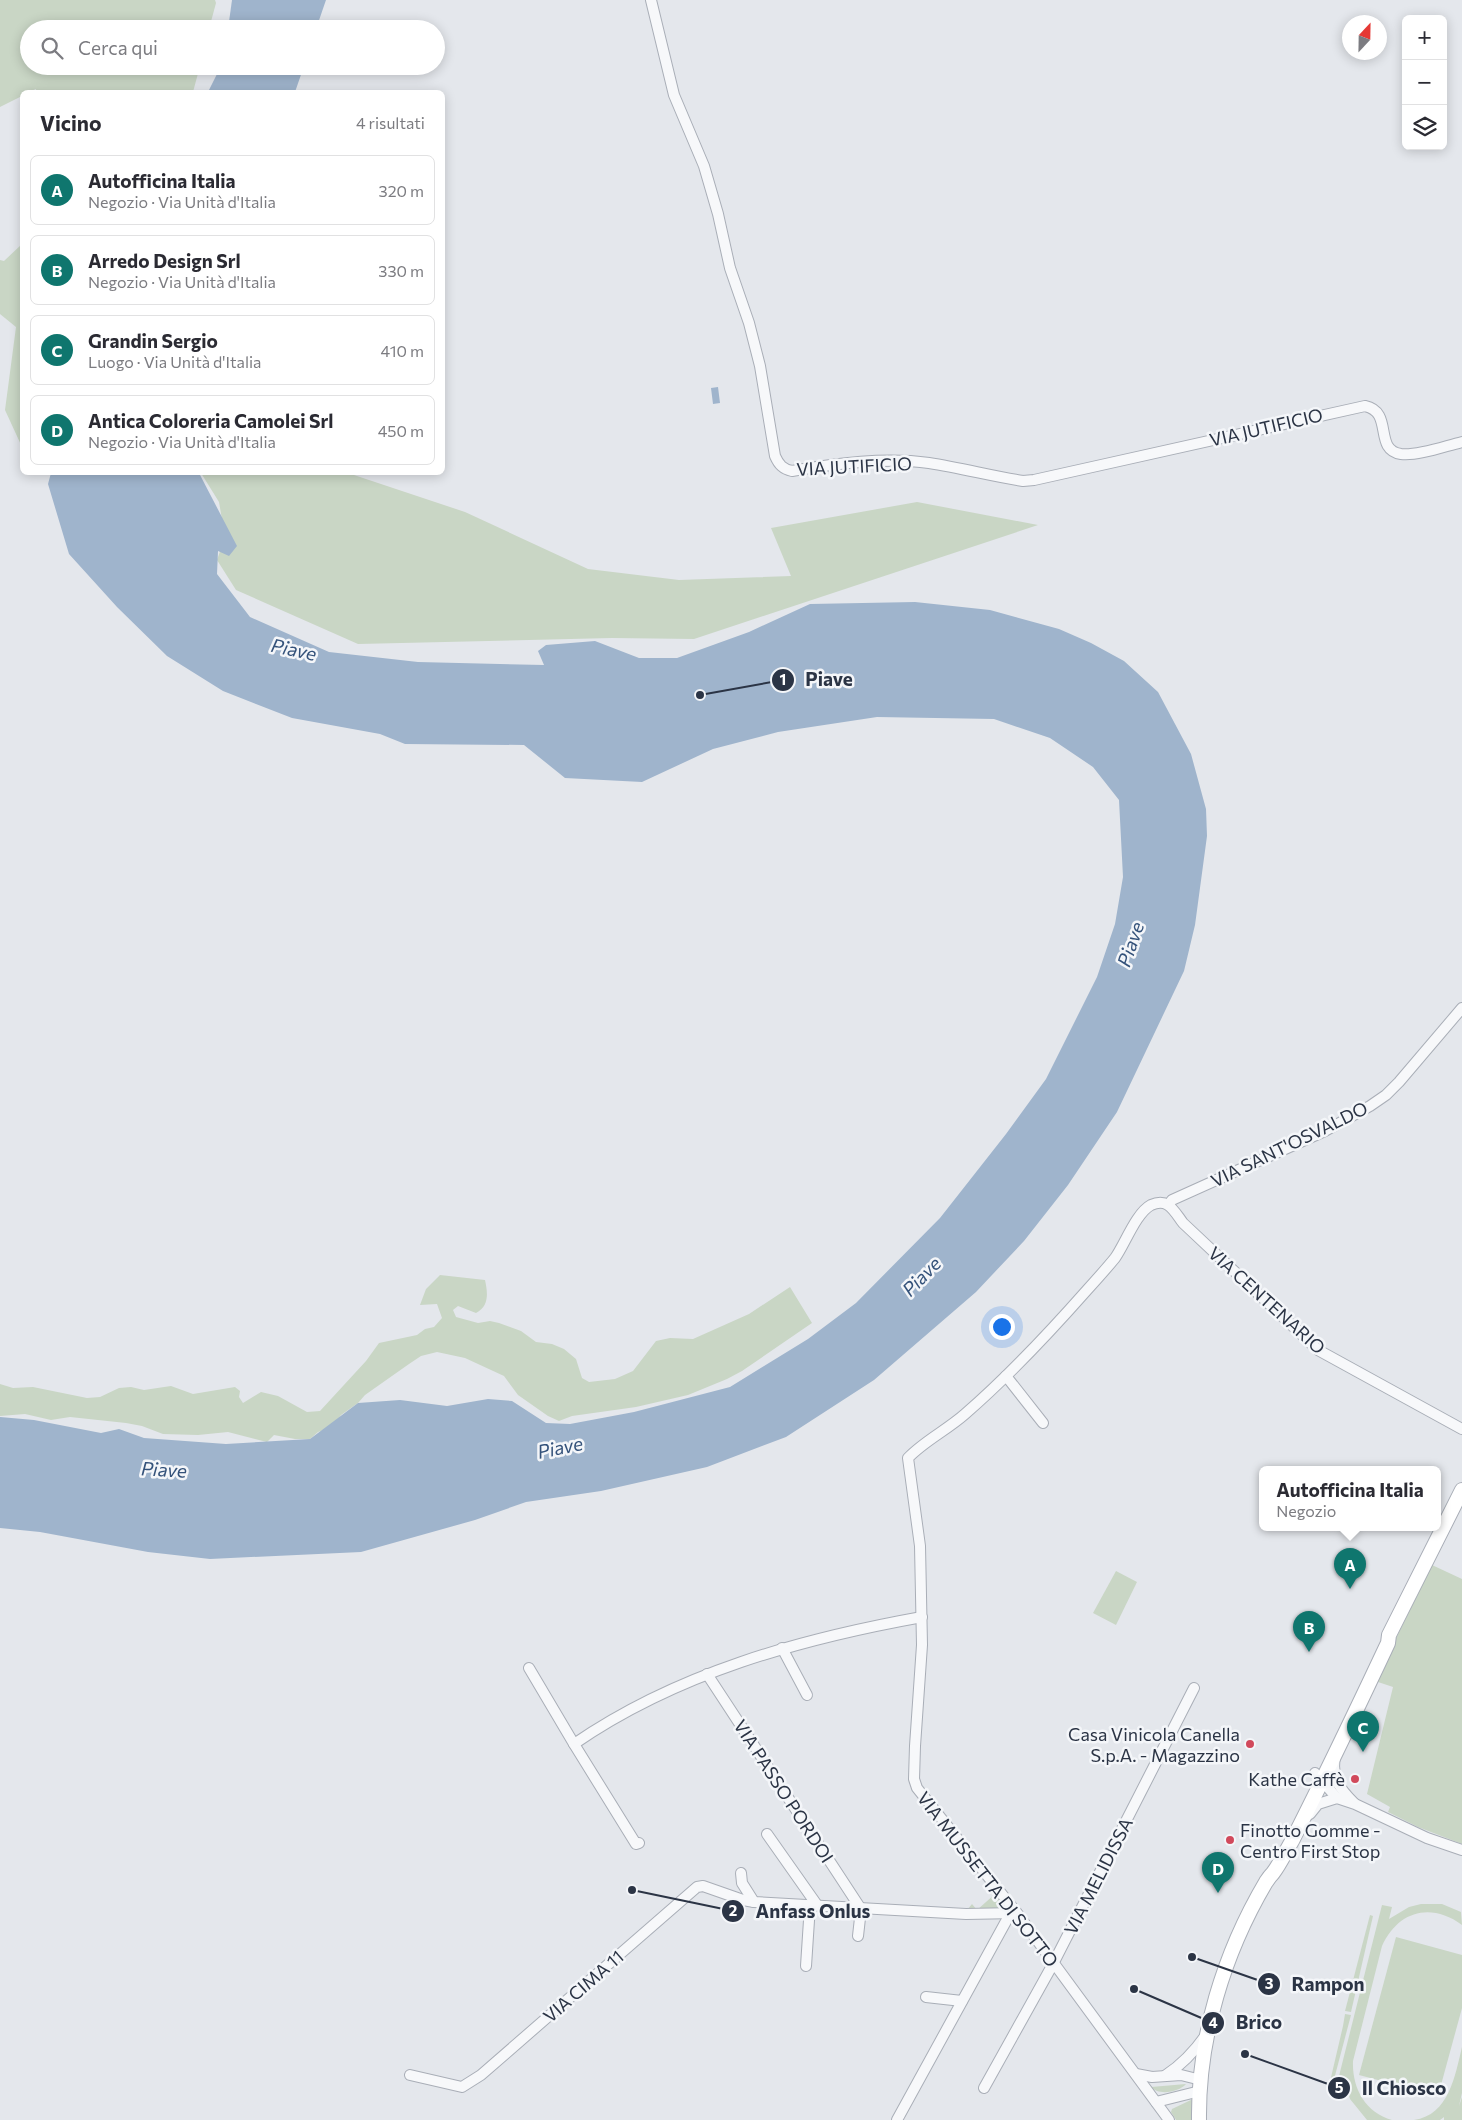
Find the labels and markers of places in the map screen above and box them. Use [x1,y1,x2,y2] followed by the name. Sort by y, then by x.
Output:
[771,663,863,697] callout: Piave
[1334,1548,1366,1589] pin: A
[1293,1611,1325,1652] pin: B
[1347,1711,1379,1752] pin: C
[1068,1723,1240,1766] place label: Casa Vinicola Canella S.p.A. - Magazzino
[1244,1738,1256,1750] marker: Casa Vinicola Canella S.p.A. - Magazzino
[1248,1768,1345,1790] place label: Kathe Caffè
[1349,1773,1361,1785] marker: Kathe Caffè
[1240,1819,1381,1862] place label: Finotto Gomme - Centro First Stop
[1224,1834,1236,1846] marker: Finotto Gomme - Centro First Stop
[1202,1852,1234,1893] pin: D
[720,1894,880,1928] callout: Anfass Onlus
[1256,1967,1374,2001] callout: Rampon
[1201,2006,1292,2040] callout: Brico
[1326,2071,1456,2105] callout: Il Chiosco

